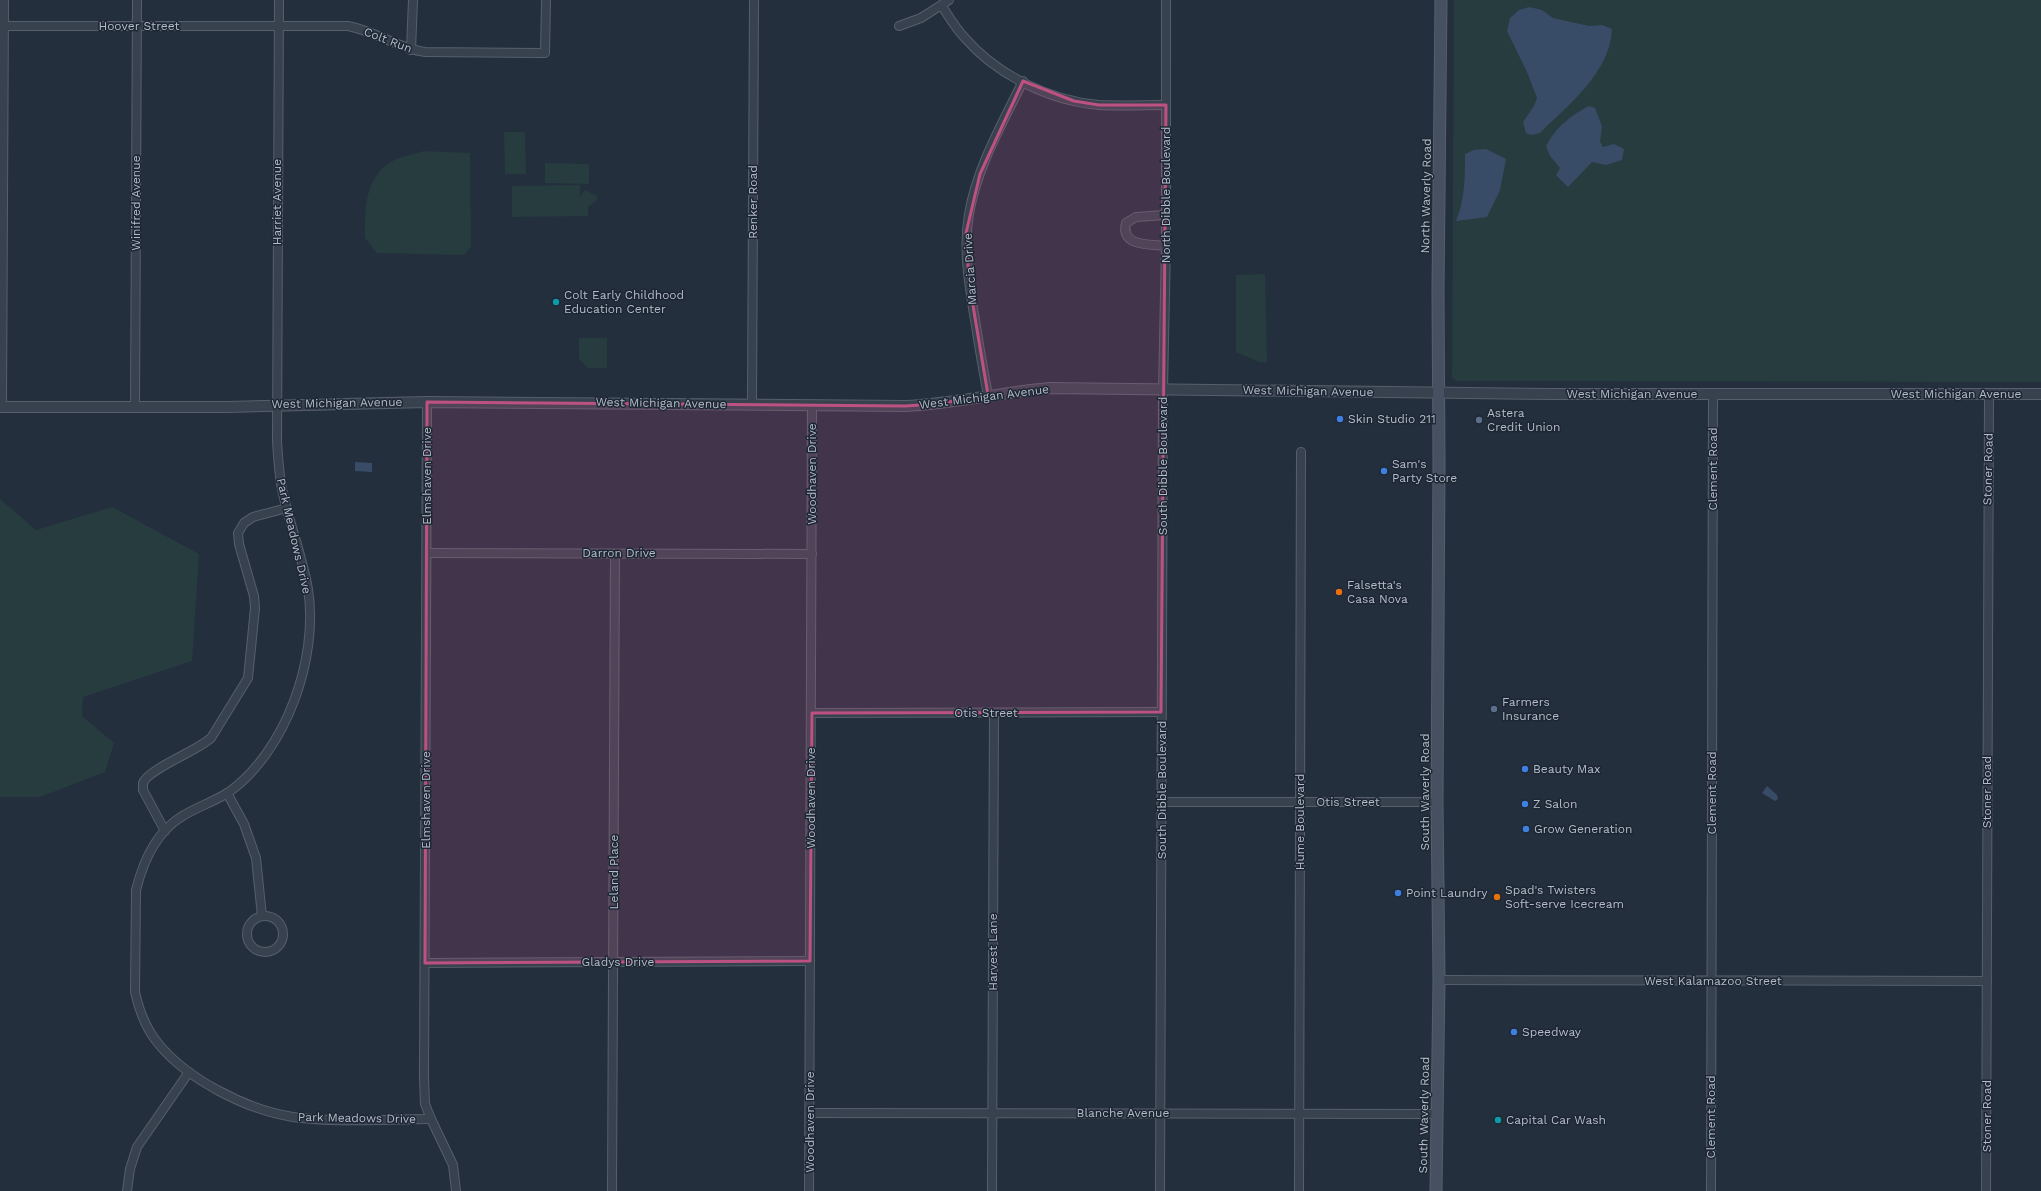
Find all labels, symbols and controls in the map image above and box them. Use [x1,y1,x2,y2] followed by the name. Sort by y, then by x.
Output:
[98,19,180,33] street label: Hoover Street
[362,24,414,56] street label: Colt Run
[1159,127,1173,263] street label: North Dibble Boulevard
[1418,138,1434,254] street label: North Waverly Road
[129,155,143,251] street label: Winifred Avenue
[270,159,284,245] street label: Harriet Avenue
[746,165,760,239] street label: Renker Road
[960,233,979,305] street label: Marcia Drive
[564,288,684,316] place label: Colt Early Childhood Education Center
[551,297,561,307] marker: Colt Early Childhood Education Center
[918,382,1050,412] street label: West Michigan Avenue
[1242,383,1374,399] street label: West Michigan Avenue
[1567,387,1698,401] street label: West Michigan Avenue
[1891,387,2022,401] street label: West Michigan Avenue
[271,395,403,411] street label: West Michigan Avenue
[595,395,727,411] street label: West Michigan Avenue
[1156,397,1170,535] street label: South Dibble Boulevard
[1487,406,1560,434] place label: Astera Credit Union
[1348,412,1436,426] place label: Skin Studio 211
[1335,414,1345,424] marker: Skin Studio 211
[1474,415,1484,425] marker: Astera Credit Union
[805,423,819,525] street label: Woodhaven Drive
[420,427,434,525] street label: Elmshaven Drive
[1706,428,1720,510] street label: Clement Road
[1980,433,1996,505] street label: Stoner Road
[1392,457,1457,485] place label: Sam's Party Store
[1379,466,1389,476] marker: Sam's Party Store
[274,477,314,595] street label: Park Meadows Drive
[582,546,656,560] street label: Darron Drive
[1347,578,1408,606] place label: Falsetta's Casa Nova
[1334,587,1344,597] marker: Falsetta's Casa Nova
[1502,695,1559,723] place label: Farmers Insurance
[1489,704,1499,714] marker: Farmers Insurance
[954,706,1018,720] street label: Otis Street
[1155,721,1169,859] street label: South Dibble Boulevard
[1418,734,1432,850] street label: South Waverly Road
[804,747,818,849] street label: Woodhaven Drive
[419,751,433,849] street label: Elmshaven Drive
[1705,752,1719,834] street label: Clement Road
[1980,756,1994,828] street label: Stoner Road
[1533,762,1600,776] place label: Beauty Max
[1520,764,1530,774] marker: Beauty Max
[1293,774,1307,870] street label: Hume Boulevard
[1316,795,1380,809] street label: Otis Street
[1533,797,1577,811] place label: Z Salon
[1520,799,1530,809] marker: Z Salon
[1534,822,1632,836] place label: Grow Generation
[1521,824,1531,834] marker: Grow Generation
[607,834,621,909] street label: Leland Place
[1505,883,1624,911] place label: Spad's Twisters Soft-serve Icecream
[1406,886,1488,900] place label: Point Laundry
[1393,888,1403,898] marker: Point Laundry
[1492,892,1502,902] marker: Spad's Twisters Soft-serve Icecream
[986,913,1000,991] street label: Harvest Lane
[582,955,655,969] street label: Gladys Drive
[1644,974,1782,988] street label: West Kalamazoo Street
[1522,1025,1582,1039] place label: Speedway
[1509,1027,1519,1037] marker: Speedway
[1416,1056,1432,1174] street label: South Waverly Road
[803,1071,817,1173] street label: Woodhaven Drive
[1704,1076,1718,1158] street label: Clement Road
[1980,1080,1994,1152] street label: Stoner Road
[1077,1106,1170,1120] street label: Blanche Avenue
[298,1110,416,1126] street label: Park Meadows Drive
[1506,1113,1606,1127] place label: Capital Car Wash
[1493,1115,1503,1125] marker: Capital Car Wash

